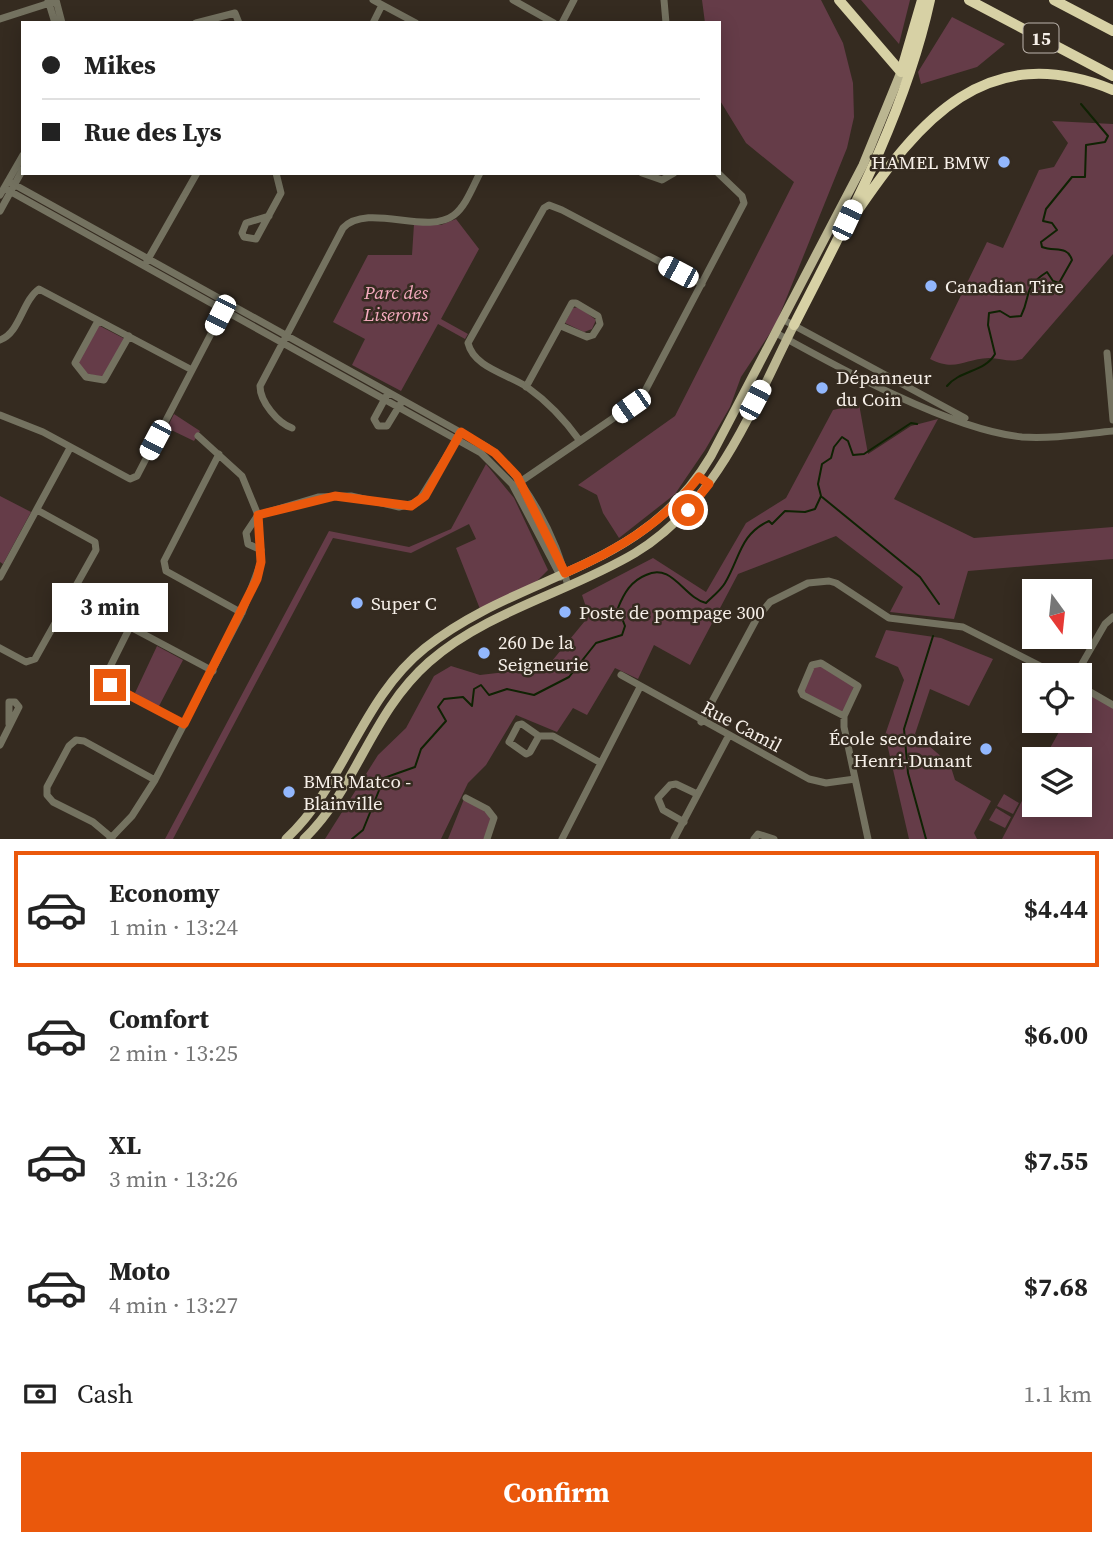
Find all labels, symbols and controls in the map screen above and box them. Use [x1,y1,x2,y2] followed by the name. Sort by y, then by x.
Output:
[1024,24,1058,52] road number: 15
[84,47,156,83] text: Mikes
[84,114,222,150] text: Rue des Lys
[871,149,991,175] place label: HAMEL BMW
[996,154,1012,170] marker: HAMEL BMW
[829,197,866,243] car
[655,253,702,291] car
[945,273,1064,299] place label: Canadian Tire
[923,278,939,294] marker: Canadian Tire
[363,279,429,327] park label: Parc des Liserons
[202,292,239,338] car
[836,364,931,412] place label: Dépanneur du Coin
[736,377,775,423] car
[814,380,830,396] marker: Dépanneur du Coin
[608,385,655,427] car
[136,417,175,463] car
[672,494,704,526] route start
[1022,579,1092,649] north arrow
[1022,579,1092,817] map controls
[52,584,168,632] callout: 3 min
[371,590,437,616] place label: Super C
[80,591,140,623] text: 3 min
[349,595,365,611] marker: Super C
[579,599,765,625] place label: Poste de pompage 300
[557,604,573,620] marker: Poste de pompage 300
[498,629,589,677] place label: 260 De la Seigneurie
[476,645,492,661] marker: 260 De la Seigneurie
[1022,663,1092,733] button: locate
[94,669,126,701] route end
[697,694,787,758] street label: Rue Camil
[829,725,973,773] place label: École secondaire Henri-Dunant
[978,741,994,757] marker: École secondaire Henri-Dunant
[1022,747,1092,817] button: layers
[303,768,411,816] place label: BMR Matco - Blainville
[281,784,297,800] marker: BMR Matco - Blainville
[109,875,220,911] text: Economy
[25,878,88,941] icon: car
[1024,891,1088,927] text: $4.44
[109,911,238,943] text: 1 min · 13:24
[109,1001,209,1037] text: Comfort
[25,1004,88,1067] icon: car
[1024,1017,1088,1053] text: $6.00
[109,1037,238,1069] text: 2 min · 13:25
[109,1127,141,1163] text: XL
[25,1130,88,1193] icon: car
[1024,1143,1088,1179] text: $7.55
[109,1163,238,1195] text: 3 min · 13:26
[109,1253,170,1289] text: Moto
[25,1256,88,1319] icon: car
[1024,1269,1088,1305] text: $7.68
[109,1289,238,1321] text: 4 min · 13:27
[21,1375,59,1413] icon: cash
[77,1376,133,1412] text: Cash
[1023,1378,1092,1410] text: 1.1 km
[21,1452,1092,1532] button: Confirm

